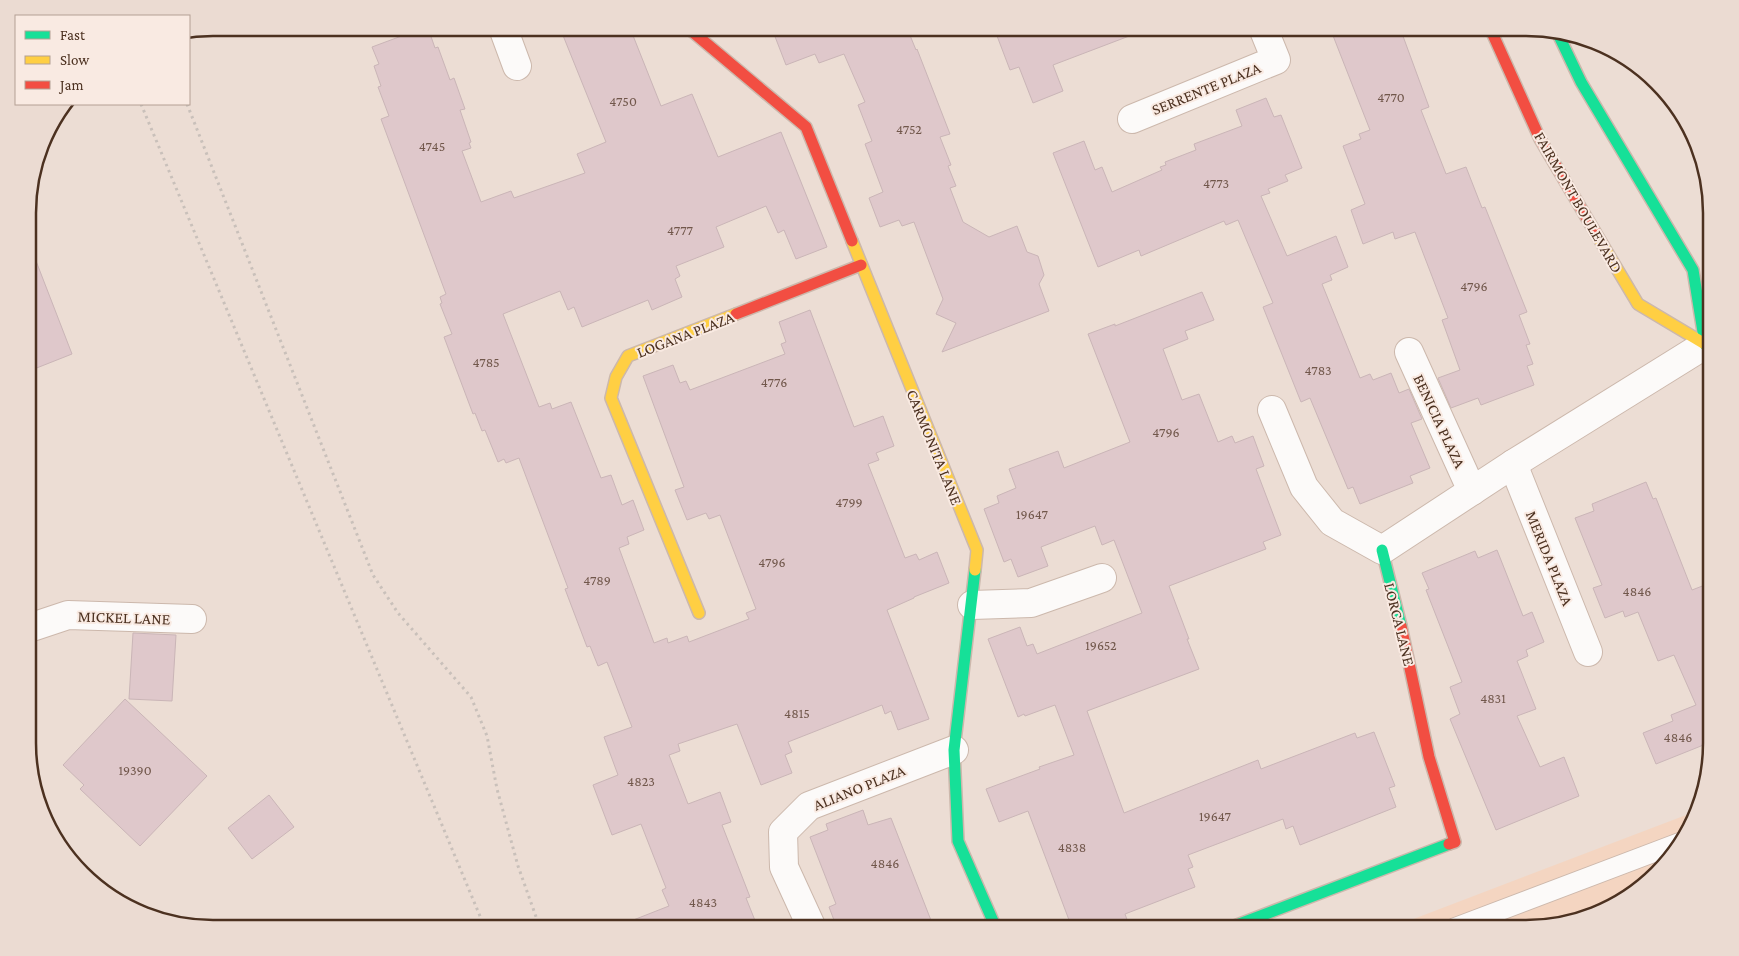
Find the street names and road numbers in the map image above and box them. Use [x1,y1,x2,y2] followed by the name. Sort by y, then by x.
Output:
[1149,59,1264,118] street label: SERRENTE PLAZA
[1531,129,1626,276] street label: FAIRMONT BOULEVARD
[634,308,737,361] street label: LOGANA PLAZA
[1410,372,1469,472] street label: BENICIA PLAZA
[904,387,966,508] street label: CARMONITA LANE
[1523,508,1577,609] street label: MERIDA PLAZA
[1381,581,1418,668] street label: LORCA LANE
[77,607,171,628] street label: MICKEL LANE
[811,761,909,814] street label: ALIANO PLAZA

